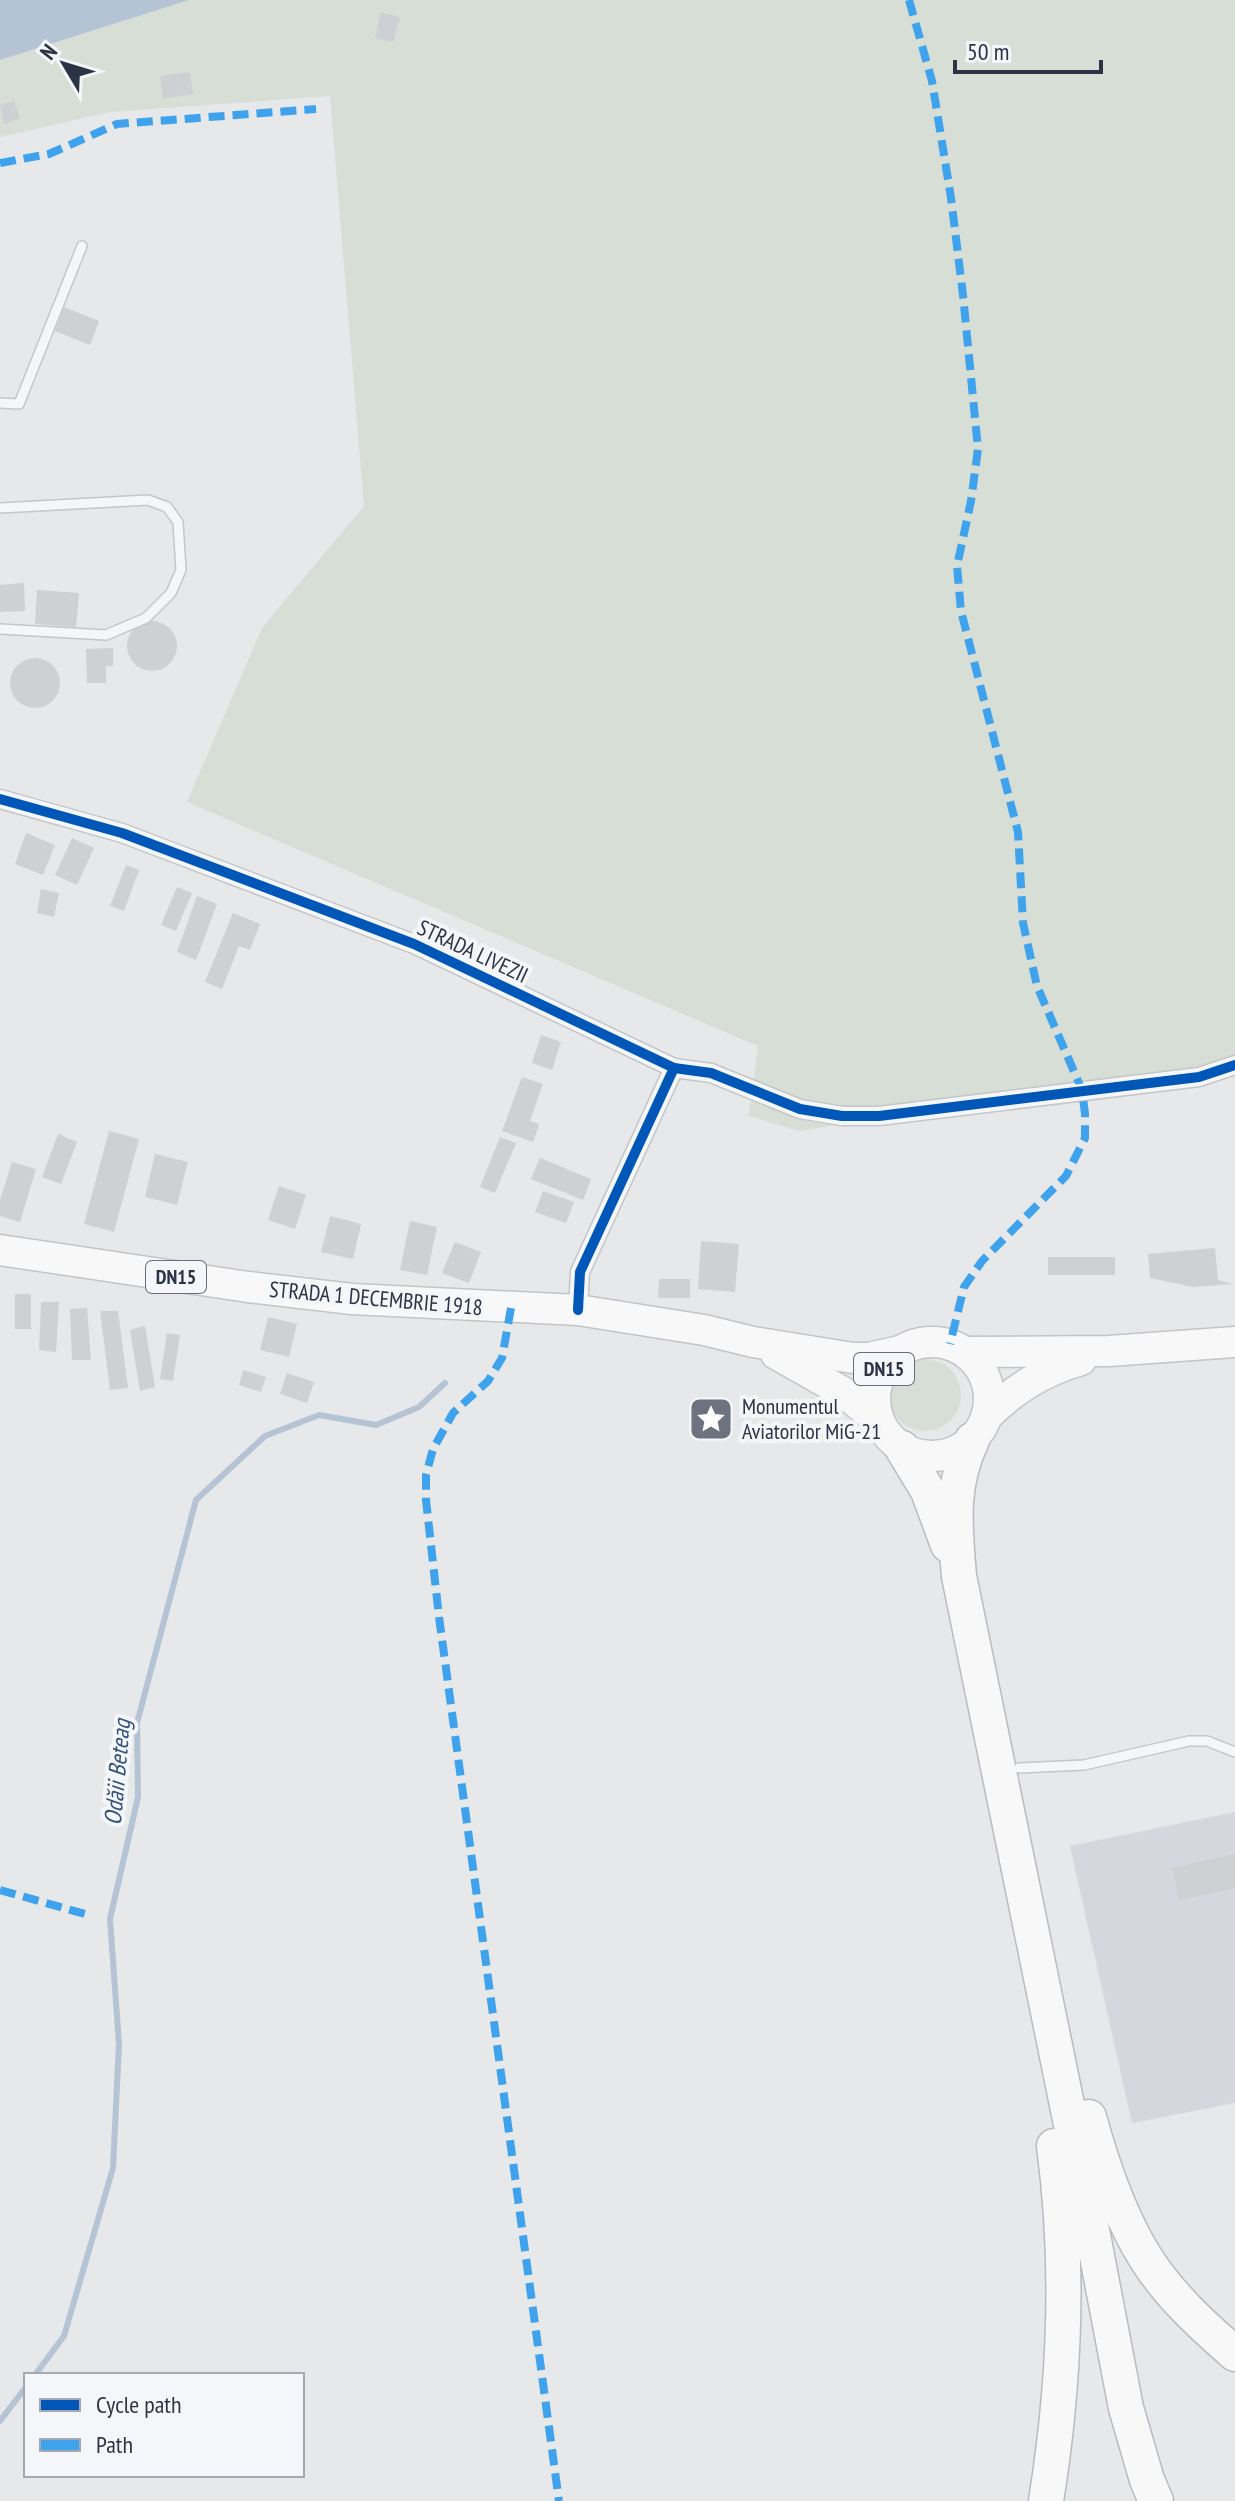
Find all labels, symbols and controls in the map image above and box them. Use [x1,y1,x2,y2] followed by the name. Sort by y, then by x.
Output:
[24,24,104,104] north arrow
[955,24,1101,74] scale bar
[967,36,1009,67] text: 50 m
[34,38,63,65] text: N
[413,913,533,989] street label: STRADA LIVEZII
[146,1261,206,1293] road number: DN15
[268,1275,484,1321] street label: STRADA 1 DECEMBRIE 1918
[854,1353,914,1385] road number: DN15
[742,1392,881,1445] place label: Monumentul Aviatorilor MiG-21
[687,1395,735,1443] place icon: Monumentul Aviatorilor MiG-21
[97,1716,137,1826] water label: Odăii Beteag
[24,2373,304,2477] legend
[96,2389,182,2420] text: Cycle path
[96,2429,133,2460] text: Path

